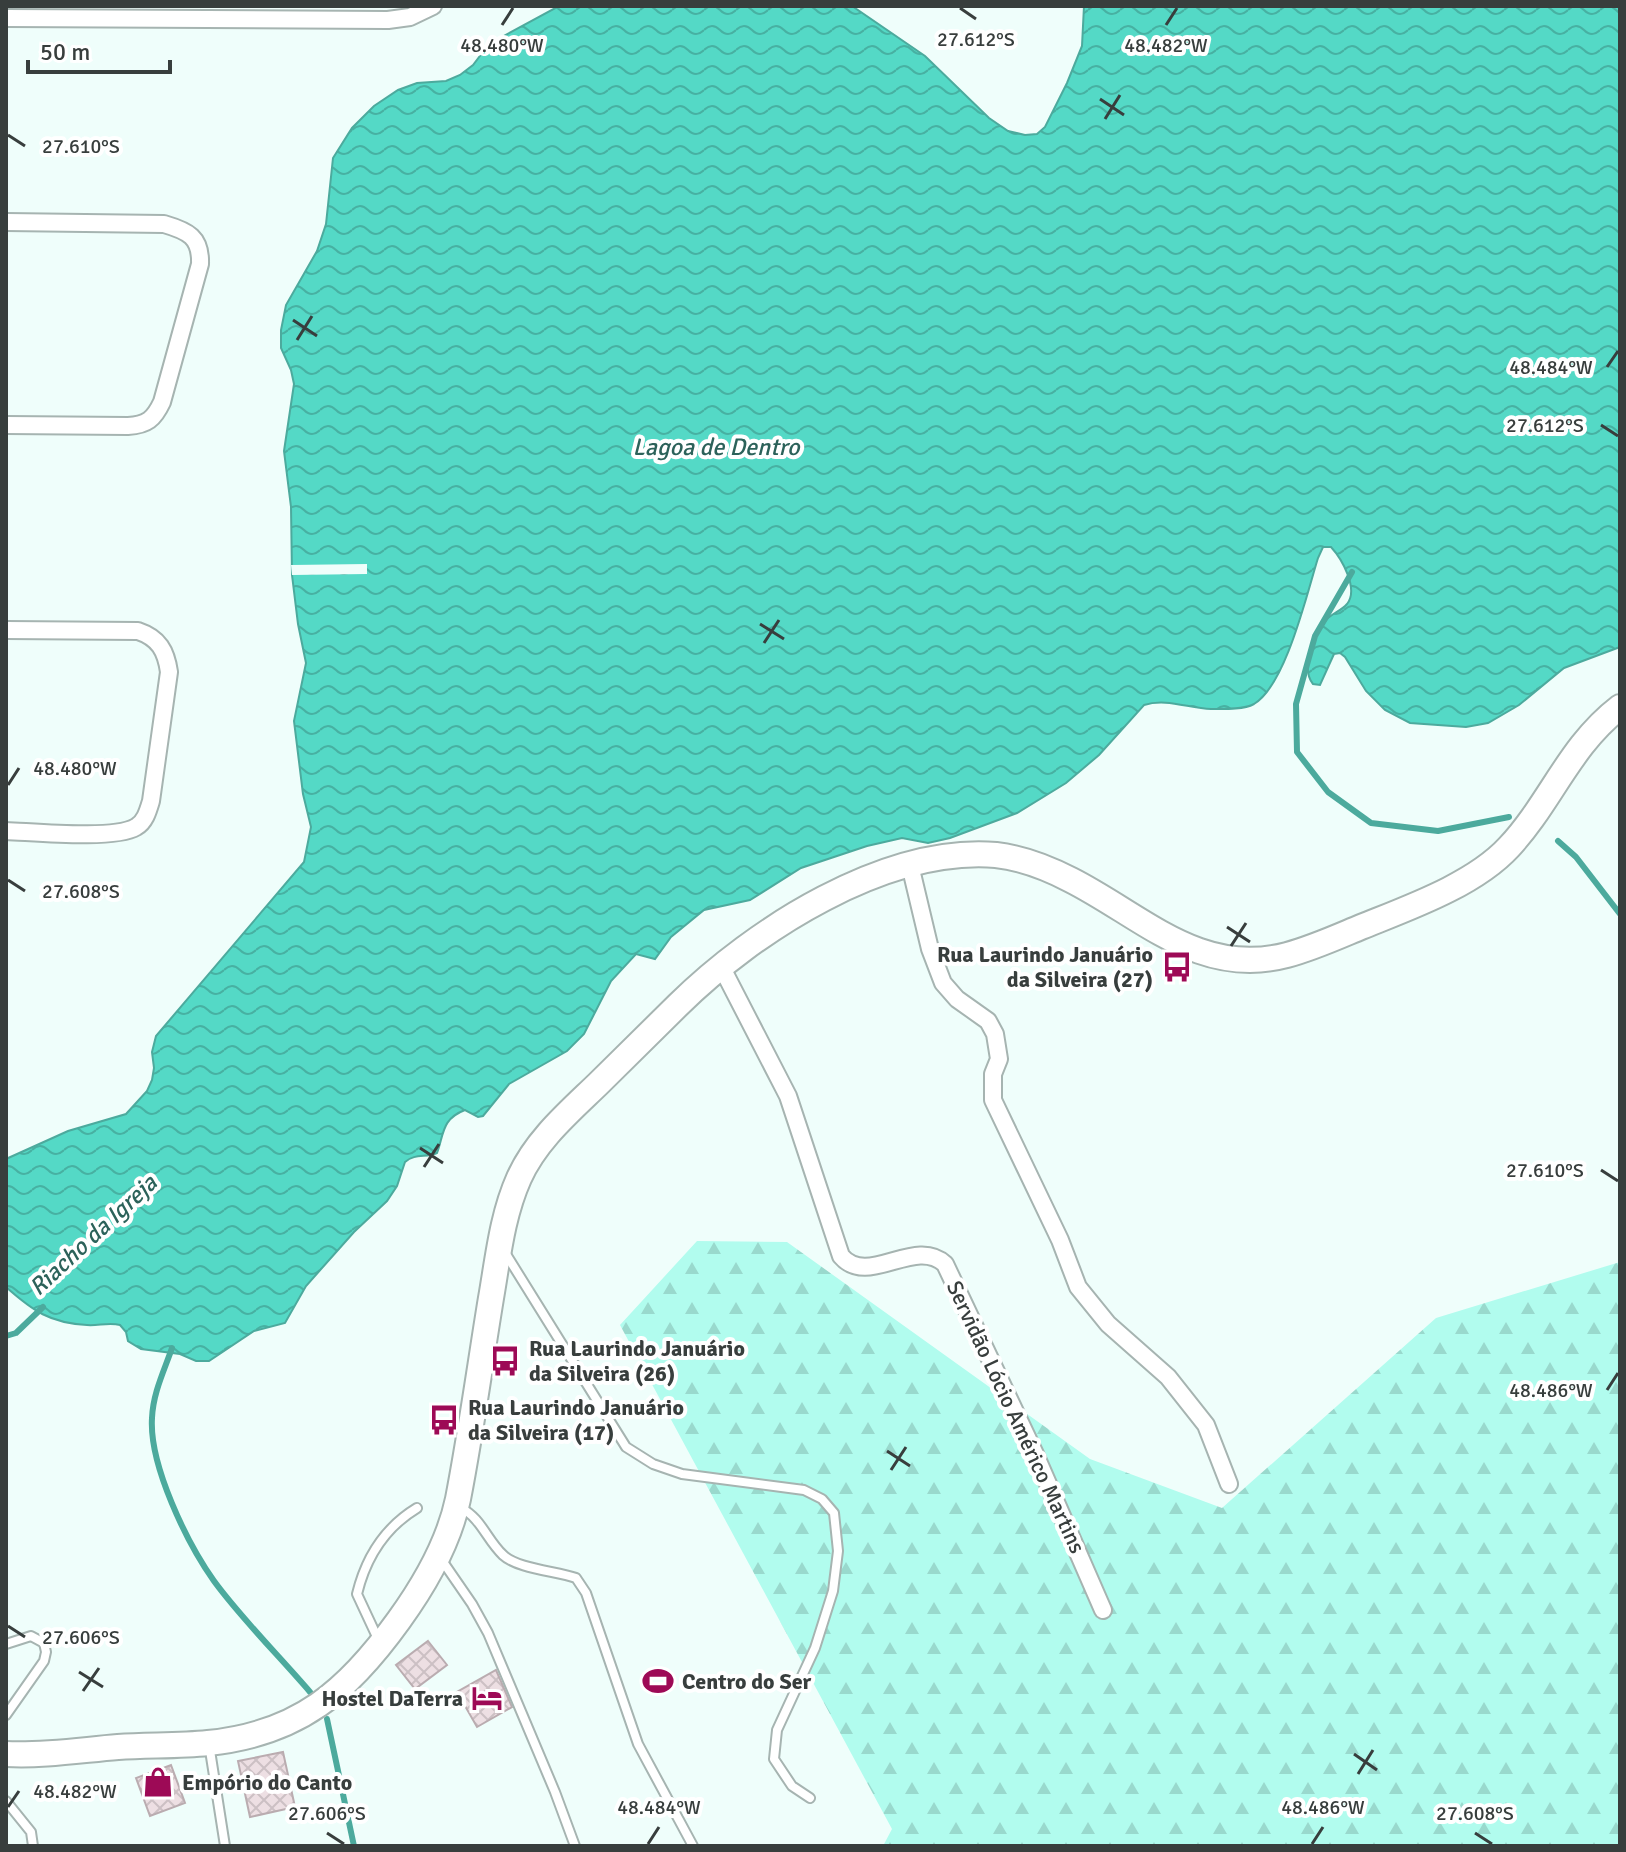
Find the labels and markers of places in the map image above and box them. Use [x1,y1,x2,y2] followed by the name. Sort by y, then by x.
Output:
[937,941,1153,993] place label: Rua Laurindo Januário da Silveira (27)
[1160,950,1194,984] bus stop icon: Rua Laurindo Januário da Silveira (27)
[529,1335,745,1387] place label: Rua Laurindo Januário da Silveira (26)
[488,1344,522,1378] bus stop icon: Rua Laurindo Januário da Silveira (26)
[468,1394,684,1446] place label: Rua Laurindo Januário da Silveira (17)
[427,1403,461,1437] bus stop icon: Rua Laurindo Januário da Silveira (17)
[641,1664,675,1698] sports icon: Centro do Ser
[682,1668,812,1695] place label: Centro do Ser
[470,1681,504,1715] hotel icon: Hostel DaTerra
[321,1685,463,1712] place label: Hostel DaTerra
[141,1765,175,1799] shop icon: Empório do Canto
[182,1769,352,1796] place label: Empório do Canto

